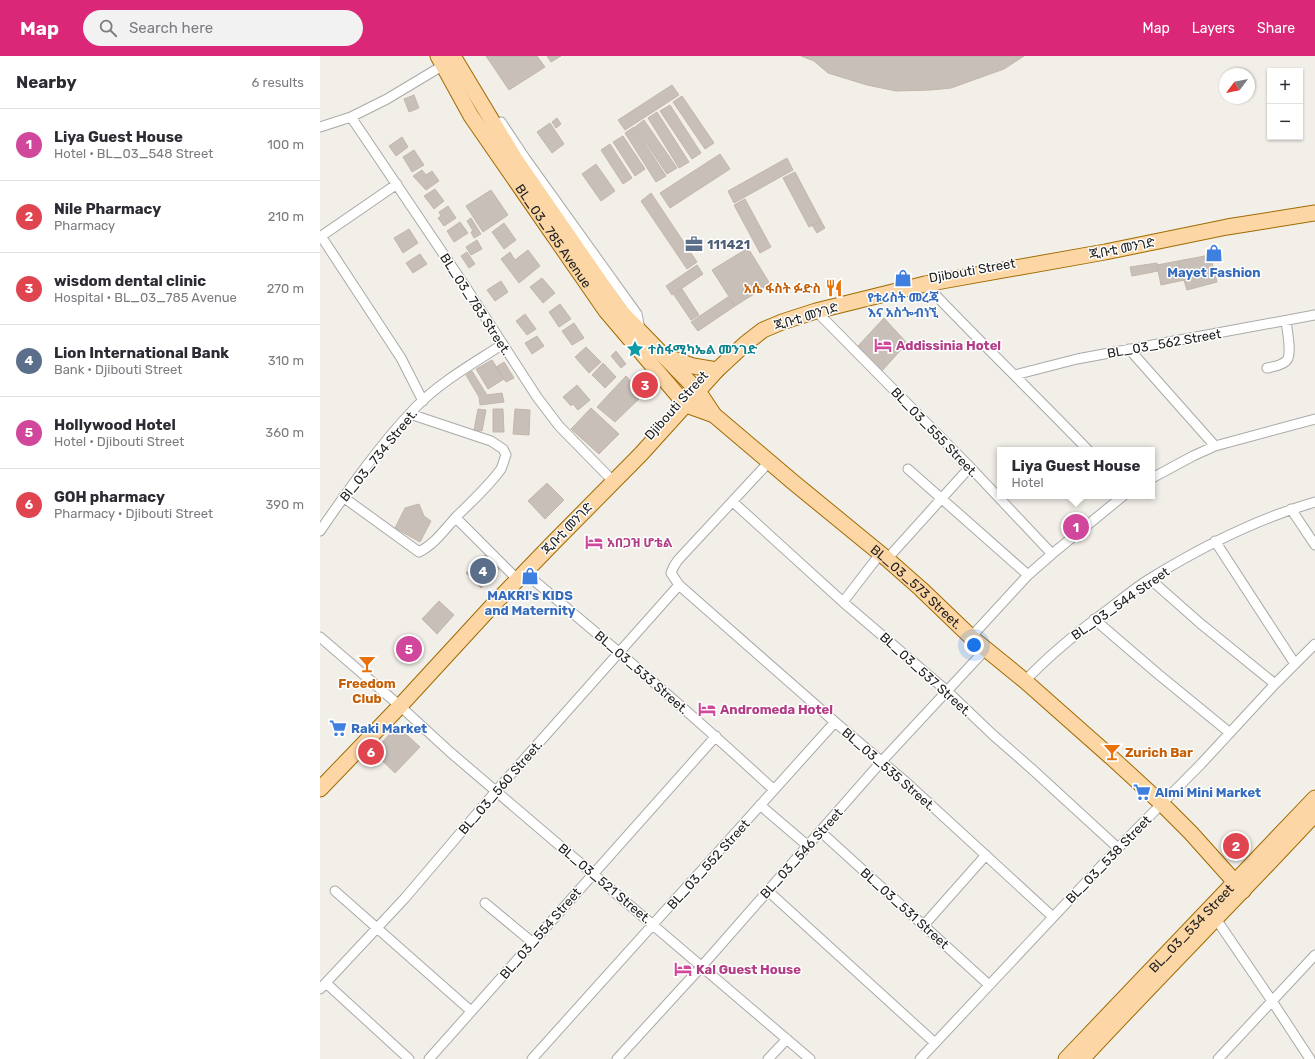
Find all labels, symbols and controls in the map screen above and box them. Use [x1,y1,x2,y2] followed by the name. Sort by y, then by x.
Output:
[83,10,363,46] search box
[20,17,59,40] text: Map
[97,17,119,39] icon: search
[129,19,213,37] text: Search here
[1143,20,1170,37] text: Map
[1192,20,1235,37] text: Layers
[1257,20,1295,37] text: Share
[1219,68,1255,104] north arrow
[1267,68,1303,140] map controls
[1267,68,1303,104] button: +
[16,72,77,92] text: Nearby
[252,75,304,90] text: 6 results
[1267,104,1303,140] button: −
[54,128,183,146] text: Liya Guest House
[26,137,32,152] text: 1
[267,137,304,152] text: 100 m
[54,146,213,161] text: Hotel · BL_03_548 Street
[512,181,595,291] street label: BL_03_785 Avenue
[54,200,161,218] text: Nile Pharmacy
[25,209,33,224] text: 2
[268,209,304,224] text: 210 m
[54,218,115,233] text: Pharmacy
[684,234,704,254] office icon: 111421
[1088,235,1157,262] street label: ጂቡቲ መንገድ
[707,237,750,252] place label: 111421
[1204,243,1224,263] shop icon: Mayet Fashion
[437,251,514,358] street label: BL_03_783 Street.
[928,256,1016,285] street label: Djibouti Street
[1167,265,1261,280] place label: Mayet Fashion
[893,268,913,288] shop icon: የቱሪስት መረጃ እና አስጐብነኚ
[54,272,206,290] text: wisdom dental clinic
[824,278,844,298] restaurant icon: አሴ ፋስት ፉድስ
[25,281,33,296] text: 3
[267,281,304,296] text: 270 m
[744,281,821,296] place label: አሴ ፋስት ፉድስ
[54,290,237,305] text: Hospital · BL_03_785 Avenue
[867,290,939,320] place label: የቱሪስት መረጃ እና አስጐብነኚ
[772,299,841,333] street label: ጂቡቲ መንገድ
[1106,326,1222,361] street label: BL_03_562 Street
[873,335,893,355] hotel icon: Addissinia Hotel
[896,338,1001,353] place label: Addissinia Hotel
[625,339,645,359] place icon: ተስፋሚካኤል መንገድ
[648,342,757,357] place label: ተስፋሚካኤል መንገድ
[54,344,229,362] text: Lion International Bank
[25,353,33,368] text: 4
[268,353,304,368] text: 310 m
[54,362,182,377] text: Bank · Djibouti Street
[642,368,711,443] street label: Djibouti Street
[632,370,658,400] pin: 3
[888,384,981,480] street label: BL_03_555 Street.
[337,406,420,504] street label: Bl_03_734 Street.
[54,416,176,434] text: Hollywood Hotel
[25,425,33,440] text: 5
[265,425,304,440] text: 360 m
[54,434,184,449] text: Hotel · Djibouti Street
[997,447,1155,499] popup
[1012,457,1140,475] text: Liya Guest House
[1012,475,1044,490] text: Hotel
[54,488,165,506] text: GOH pharmacy
[25,497,33,512] text: 6
[265,497,304,512] text: 390 m
[539,499,596,557] street label: ጂቡቲ መንገድ
[54,506,213,521] text: Pharmacy · Djibouti Street
[1063,512,1089,542] pin: 1
[584,532,604,552] hotel icon: አበጋዝ ሆቴል
[607,535,673,550] place label: አበጋዝ ሆቴል
[868,542,965,632] street label: BL_03_573 Street.
[470,556,496,586] pin: 4
[1068,564,1172,643] street label: BL_03_544 Street
[520,566,540,586] shop icon: MAKRI's KIDS and Maternity
[485,588,576,618] place label: MAKRI's KIDS and Maternity
[592,628,691,717] street label: BL_03_533 Street.
[877,629,974,719] street label: BL_03_537 Street.
[396,634,422,664] pin: 5
[964,635,984,655] your location
[357,654,377,674] bar icon: Freedom Club
[338,676,396,706] place label: Freedom Club
[697,699,717,719] hotel icon: Andromeda Hotel
[720,702,833,717] place label: Andromeda Hotel
[328,718,348,738] supermarket icon: Raki Market
[351,721,427,736] place label: Raki Market
[839,725,938,814] street label: BL_03_535 Street.
[358,737,384,767] pin: 6
[456,737,545,837] street label: BL_03_560 Street.
[1102,742,1122,762] bar icon: Zurich Bar
[1125,745,1193,760] place label: Zurich Bar
[1132,782,1152,802] supermarket icon: Almi Mini Market
[1155,785,1261,800] place label: Almi Mini Market
[757,805,846,901] street label: BL_03_546 Street
[1063,812,1154,906] street label: BL_03_538 Street
[664,816,753,912] street label: BL_03_552 Street
[1223,831,1249,861] pin: 2
[555,840,654,927] street label: BL_03_521 Street.
[858,865,952,952] street label: BL_03_531 Street
[1146,881,1237,976] street label: BL_03_534 Street
[497,885,584,982] street label: BL_03_554 Street
[673,959,693,979] hotel icon: Kal Guest House
[696,962,801,977] place label: Kal Guest House

